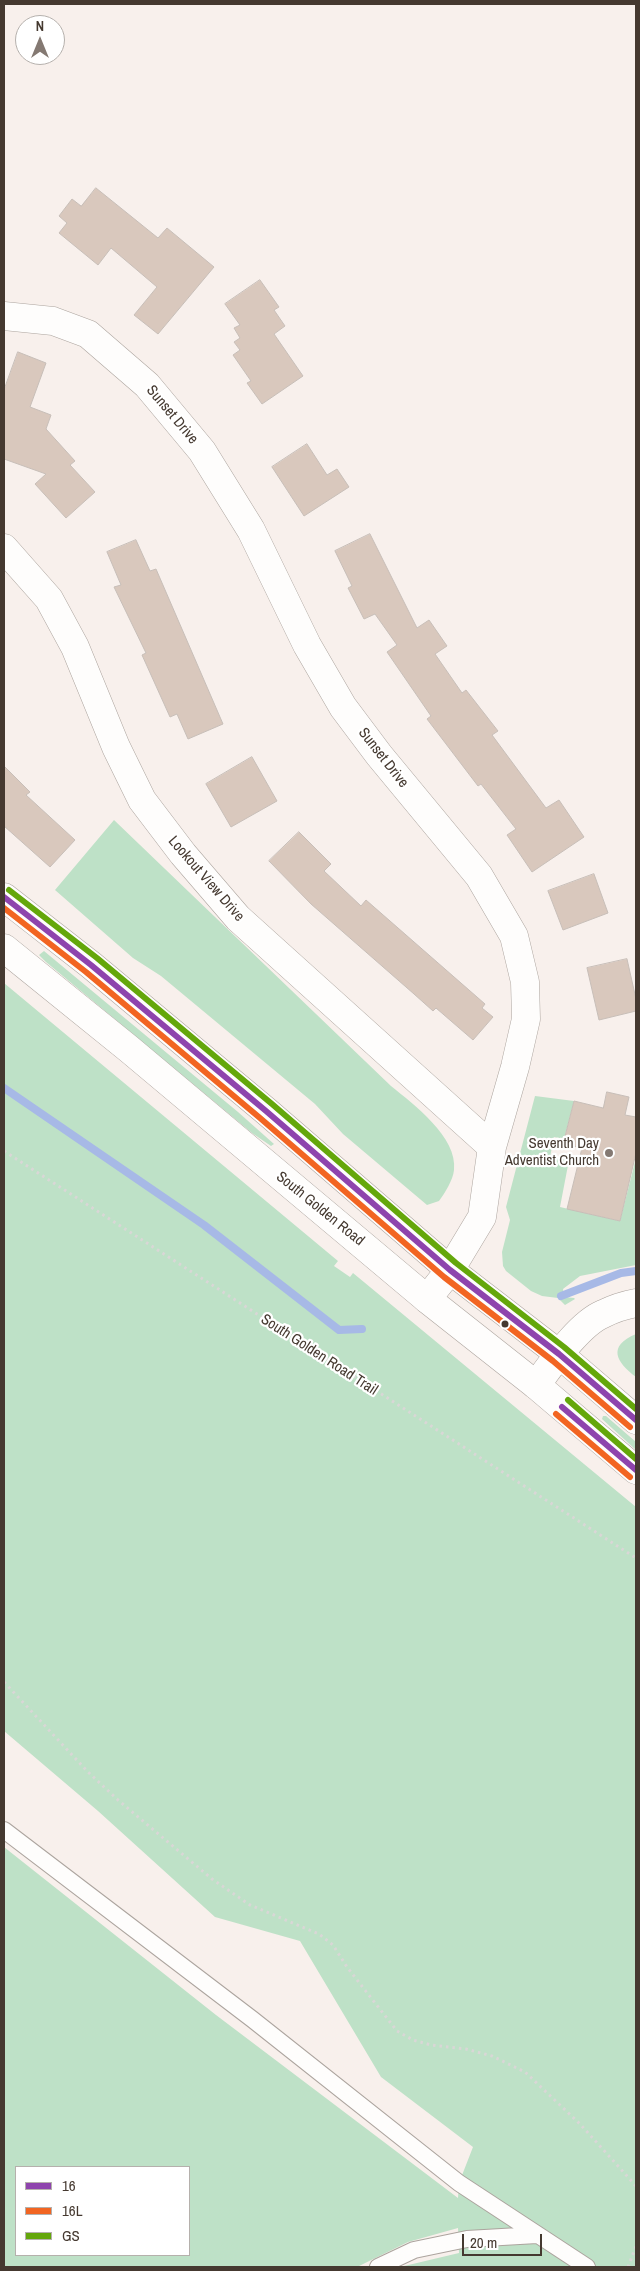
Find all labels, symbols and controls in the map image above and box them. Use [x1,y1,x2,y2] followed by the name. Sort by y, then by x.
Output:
[15,15,65,65] north arrow
[36,17,44,35] text: N
[142,382,202,448] street label: Sunset Drive
[354,724,412,792] street label: Sunset Drive
[164,833,248,925] street label: Lookout View Drive
[505,1135,599,1170] place label: Seventh Day Adventist Church
[603,1147,615,1159] marker: Seventh Day Adventist Church
[272,1168,368,1250] street label: South Golden Road
[257,1311,381,1399] street label: South Golden Road Trail
[500,1319,510,1329] unlabelled marker
[15,2166,190,2256] legend
[62,2175,76,2196] text: 16
[62,2200,83,2221] text: 16L
[465,2224,545,2256] scale bar
[62,2225,80,2246] text: GS
[470,2232,497,2253] text: 20 m

